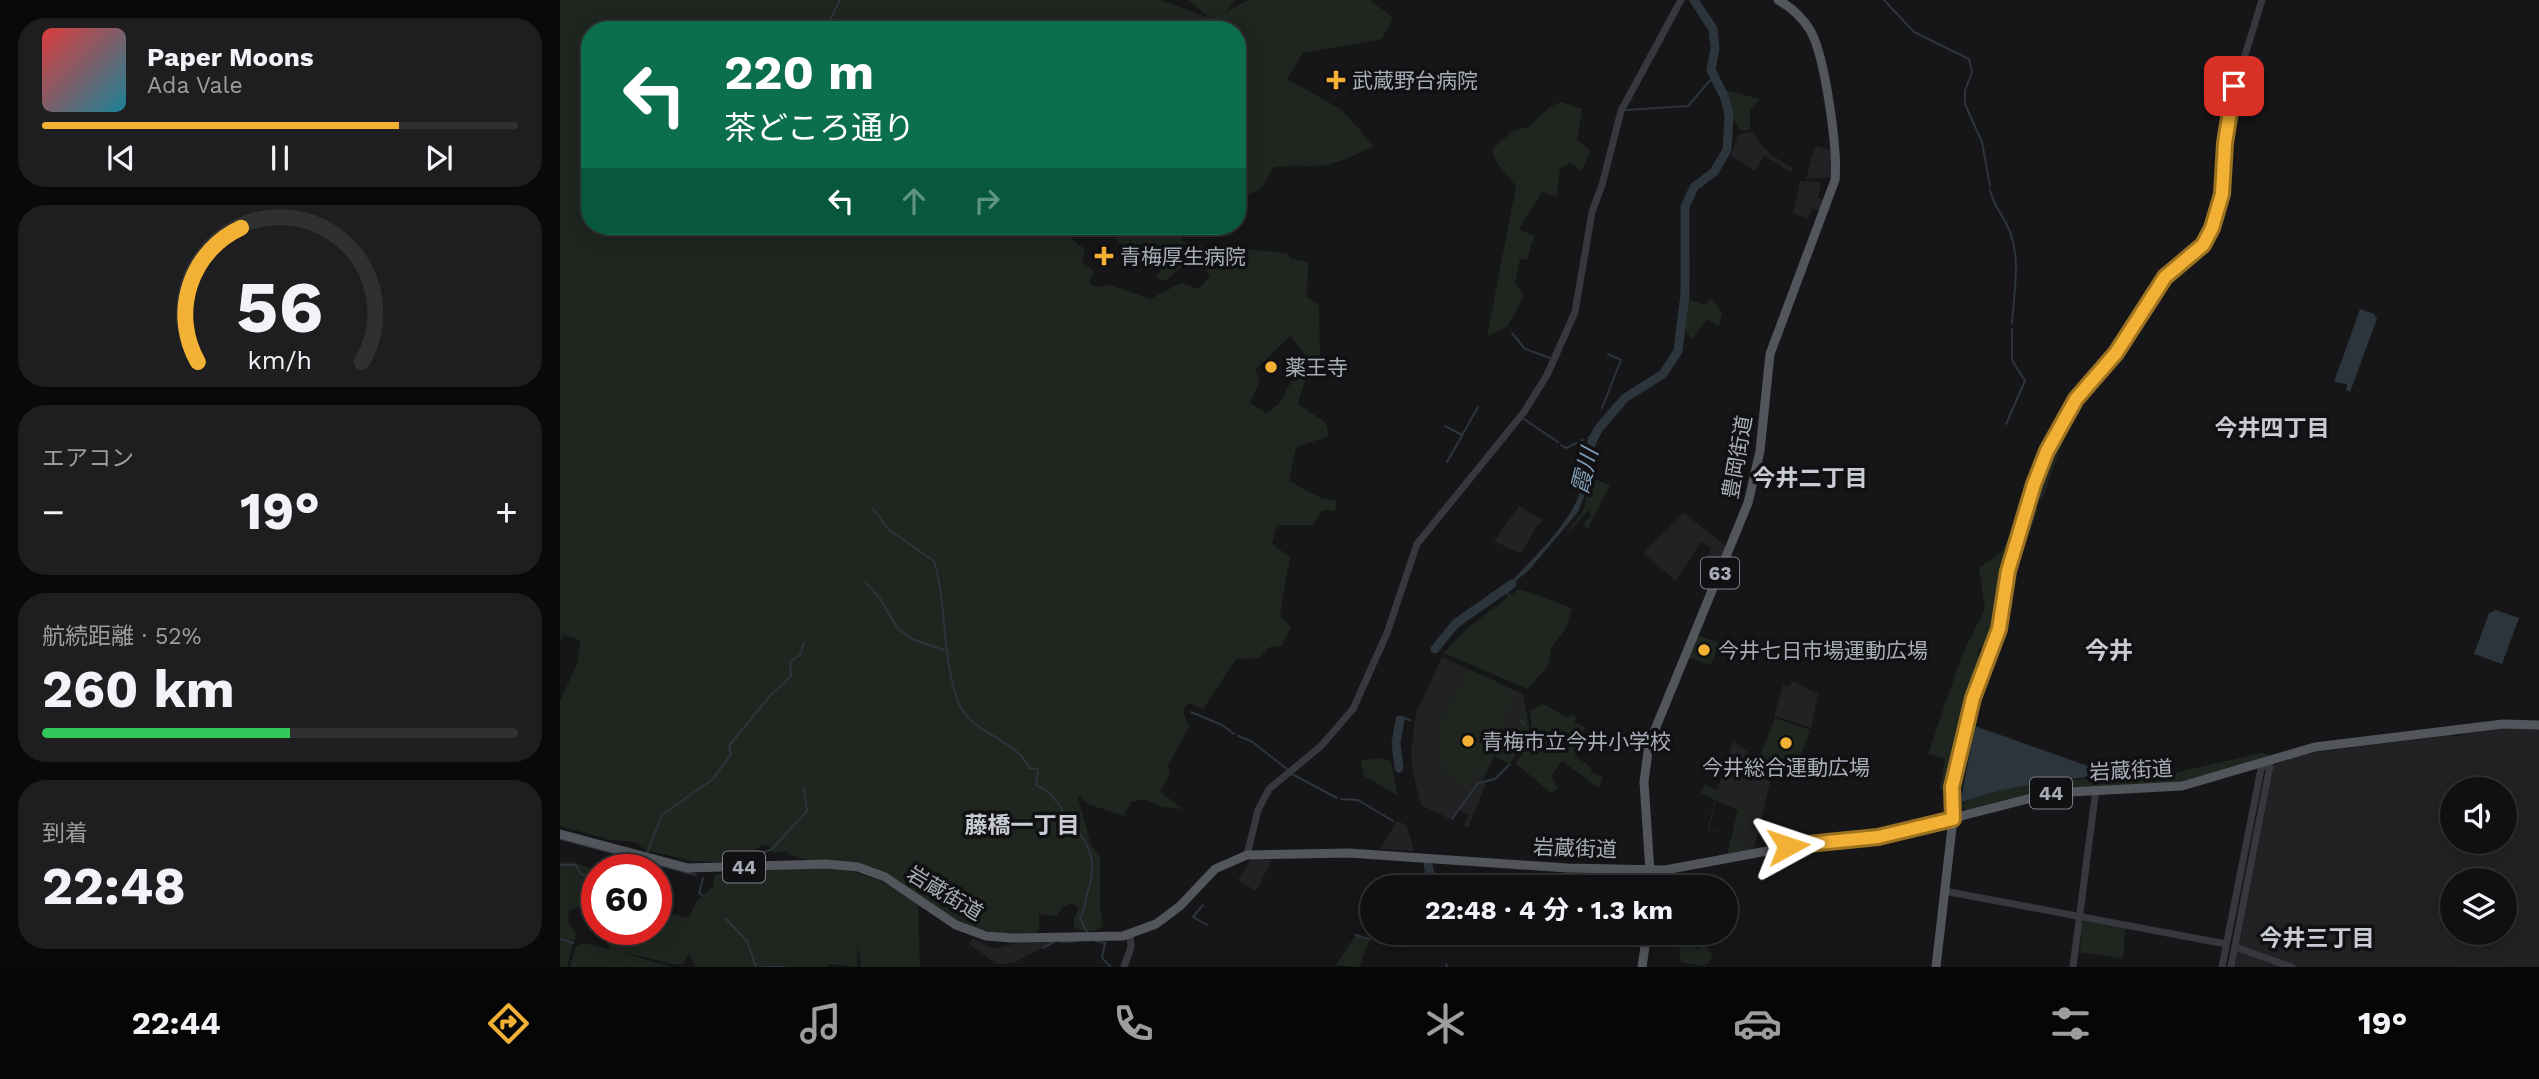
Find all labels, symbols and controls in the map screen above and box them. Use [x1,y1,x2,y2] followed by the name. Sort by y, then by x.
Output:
[147,42,314,72] text: Paper Moons
[724,43,874,101] text: 220 m
[609,49,700,140] icon: left
[2204,56,2264,116] pin
[2215,67,2253,105] icon: arrive
[1352,68,1478,93] place label: 武蔵野台病院
[1326,70,1346,90] marker: 武蔵野台病院
[147,72,243,99] text: Ada Vale
[724,109,915,147] text: 茶どころ通り
[102,139,140,177] icon: previous
[261,139,299,177] icon: pause
[420,139,458,177] icon: next
[822,182,860,220] icon: left
[895,182,933,220] icon: ahead
[968,182,1006,220] icon: right
[1120,244,1246,269] place label: 青梅厚生病院
[1094,246,1114,266] marker: 青梅厚生病院
[236,265,324,351] text: 56
[248,346,312,375] text: km/h
[1285,355,1348,380] place label: 薬王寺
[1263,359,1279,375] marker: 薬王寺
[1717,413,1757,501] street label: 豊岡街道
[2215,415,2330,442] district label: 今井四丁目
[1566,443,1604,497] water label: 霞川
[42,445,134,472] text: エアコン
[1753,465,1868,492] district label: 今井二丁目
[240,481,320,542] text: 19°
[42,490,65,534] text: −
[495,490,518,534] text: +
[1701,558,1739,588] road number: 63
[42,623,201,650] text: 航続距離 · 52%
[2085,637,2133,665] district label: 今井
[1718,638,1928,663] place label: 今井七日市場運動広場
[1696,642,1712,658] marker: 今井七日市場運動広場
[42,659,235,720] text: 260 km
[1482,729,1671,754] place label: 青梅市立今井小学校
[1460,733,1476,749] marker: 青梅市立今井小学校
[1778,735,1794,751] marker: 今井総合運動広場
[1702,755,1870,780] place label: 今井総合運動広場
[2088,755,2174,785] street label: 岩蔵街道
[2440,777,2517,945] map controls
[2440,777,2517,854] button: sound
[2030,778,2072,808] road number: 44
[1751,809,1825,883] position arrow
[965,812,1080,839] district label: 藤橋一丁目
[42,820,88,847] text: 到着
[1533,834,1617,862] street label: 岩蔵街道
[723,852,765,882] road number: 44
[581,854,672,945] speed limit sign: 60
[42,856,186,917] text: 22:48
[903,861,987,925] street label: 岩蔵街道
[2440,868,2517,945] button: layers
[1425,895,1673,925] text: 22:48 · 4 分 · 1.3 km
[2260,925,2375,952] district label: 今井三丁目
[484,999,533,1048] icon: directions
[796,999,845,1048] icon: music
[1109,999,1158,1048] icon: phone
[1421,999,1470,1048] icon: climate
[1733,999,1782,1048] icon: car
[2046,999,2095,1048] icon: filters
[132,1004,221,1042] text: 22:44
[2358,1004,2407,1042] text: 19°

